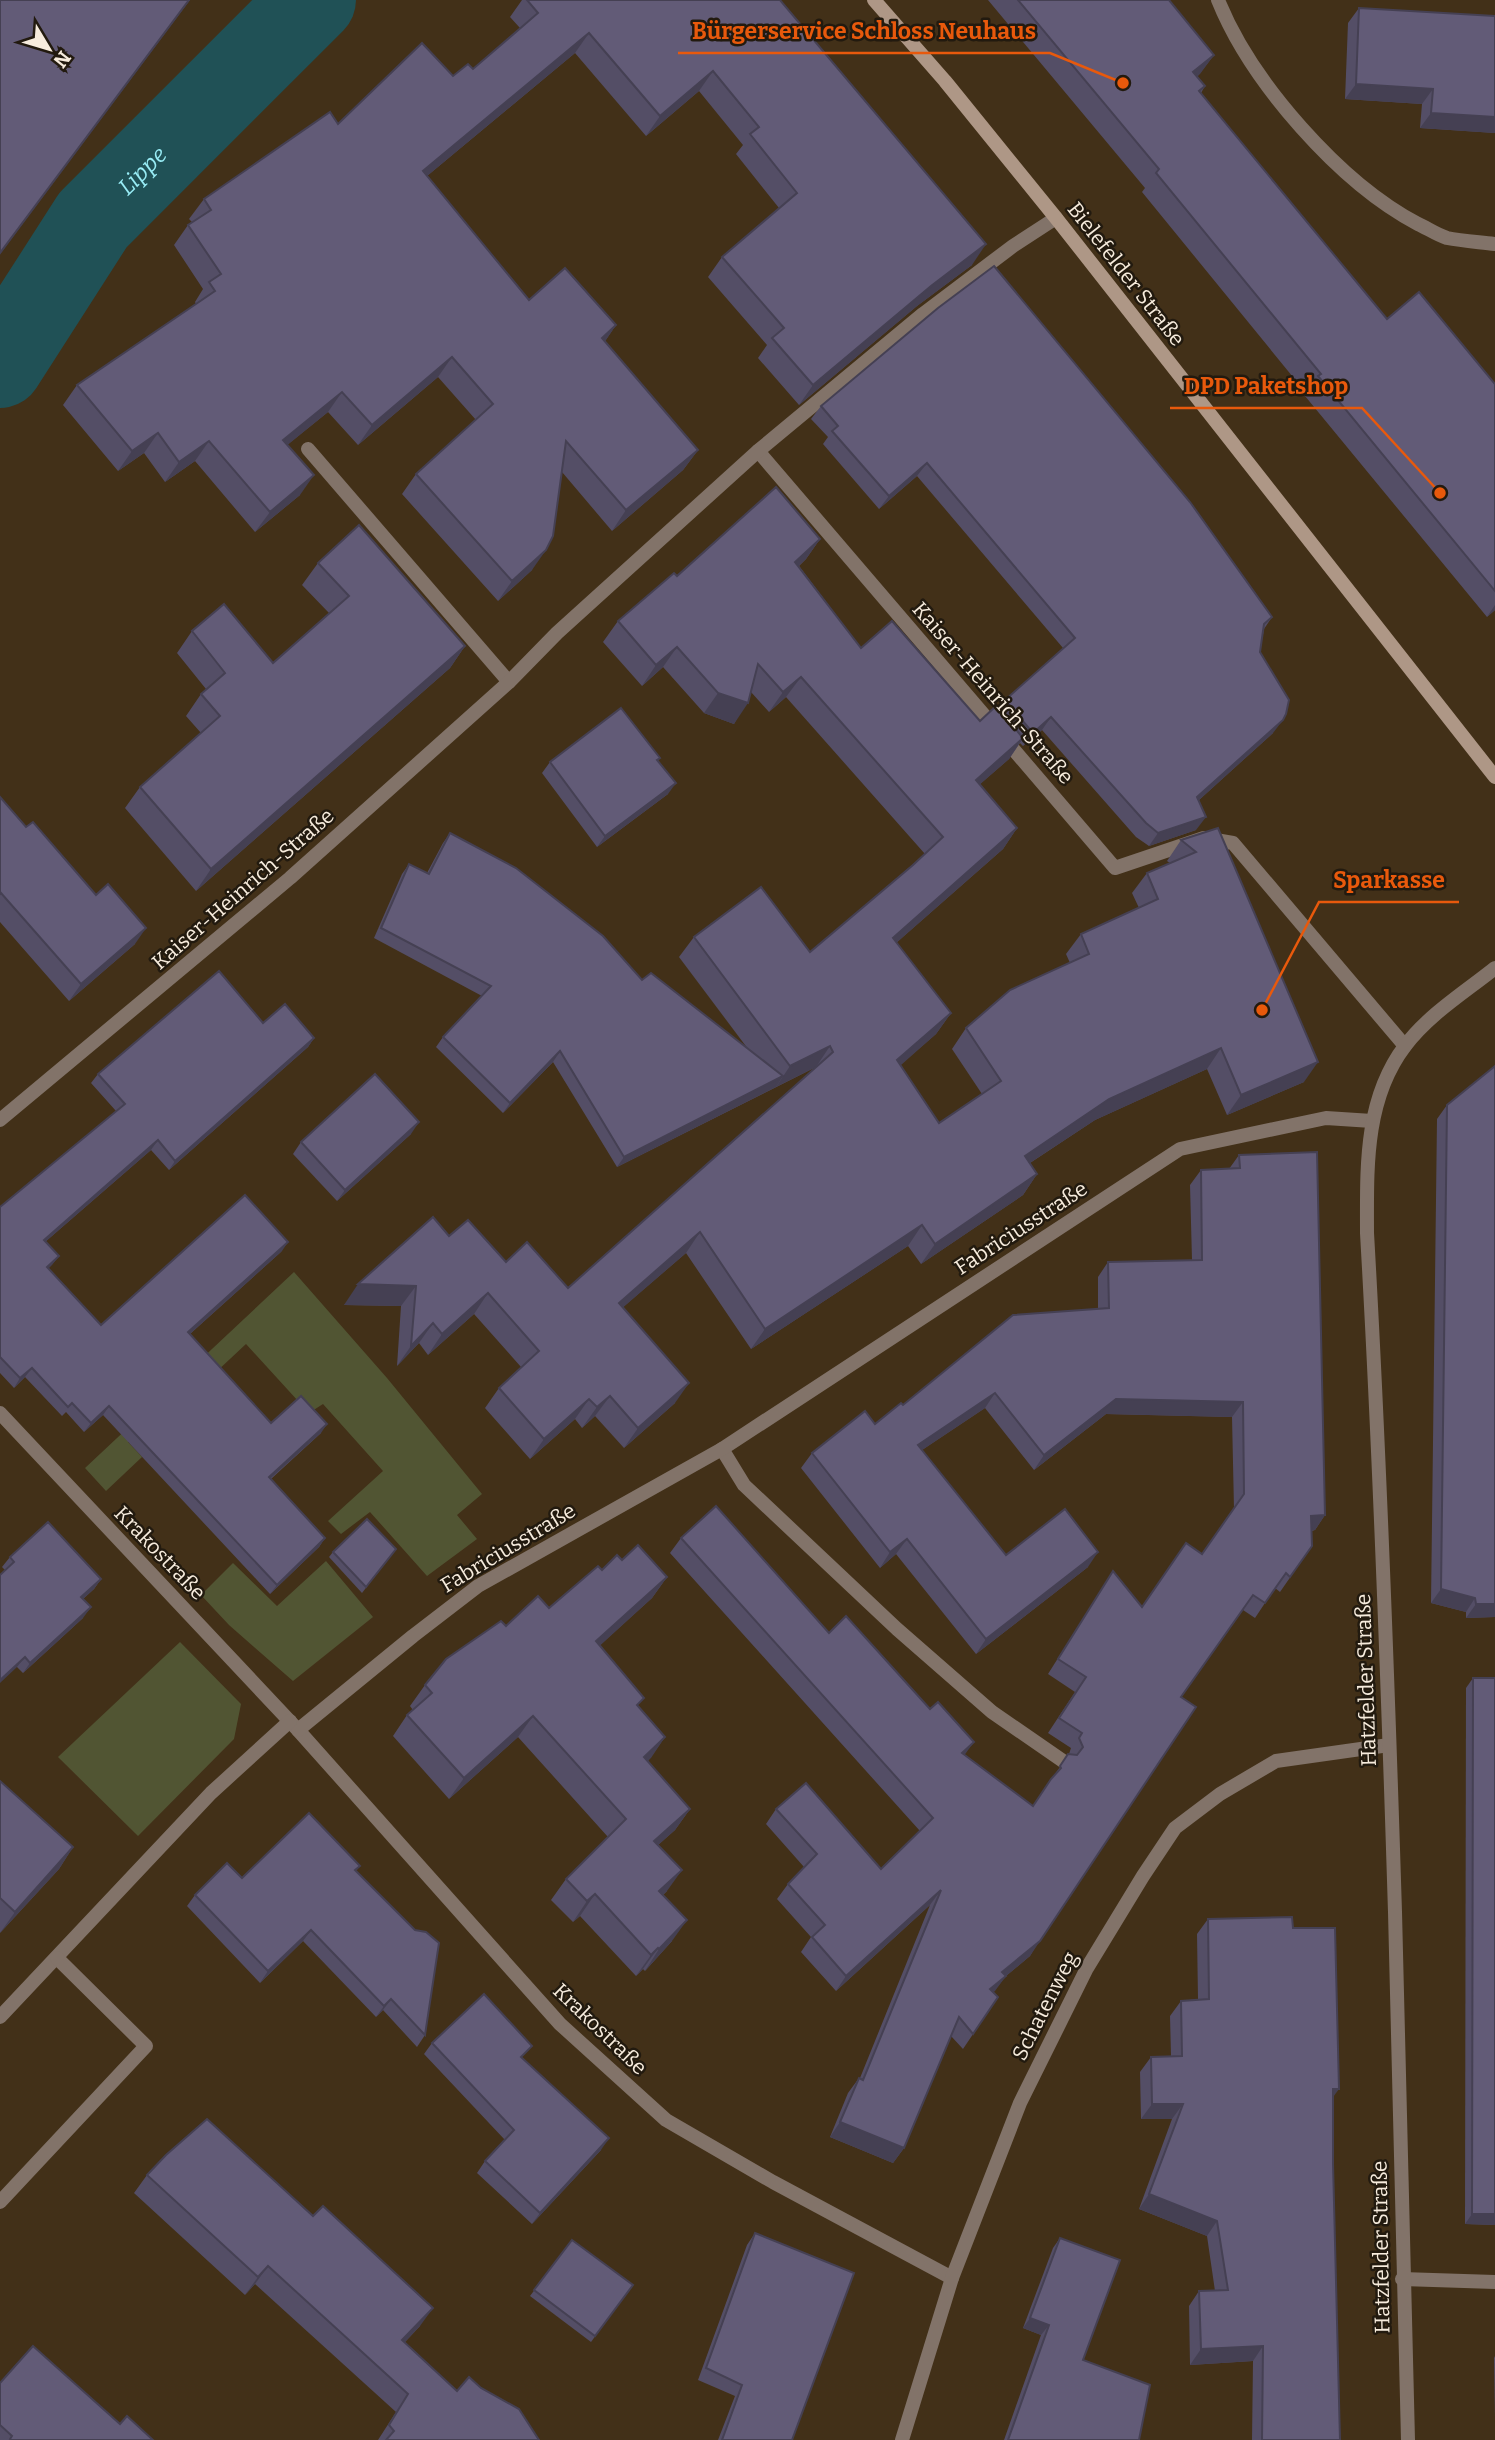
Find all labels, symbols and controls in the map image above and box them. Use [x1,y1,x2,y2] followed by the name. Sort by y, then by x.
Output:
[678,9,1050,53] callout: Bürgerservice Schloss Neuhaus
[14,14,84,84] north arrow
[692,17,1036,45] text: Bürgerservice Schloss Neuhaus
[48,46,76,72] text: N
[112,140,173,201] water label: Lippe
[1062,197,1190,351] street label: Bielefelder Straße
[1170,364,1362,408] callout: DPD Paketshop
[1184,372,1348,400] text: DPD Paketshop
[907,597,1079,789] street label: Kaiser-Heinrich-Straße
[147,803,339,975] street label: Kaiser-Heinrich-Straße
[1319,858,1459,902] callout: Sparkasse
[1333,866,1445,894] text: Sparkasse
[950,1176,1092,1280] street label: Fabriciusstraße
[436,1498,580,1598] street label: Fabriciusstraße
[109,1501,211,1605] street label: Krakostraße
[1350,1593,1382,1767] street label: Hatzfelder Straße
[1007,1947,1084,2065] street label: Schatenweg
[548,1978,652,2080] street label: Krakostraße
[1366,2160,1396,2334] street label: Hatzfelder Straße

